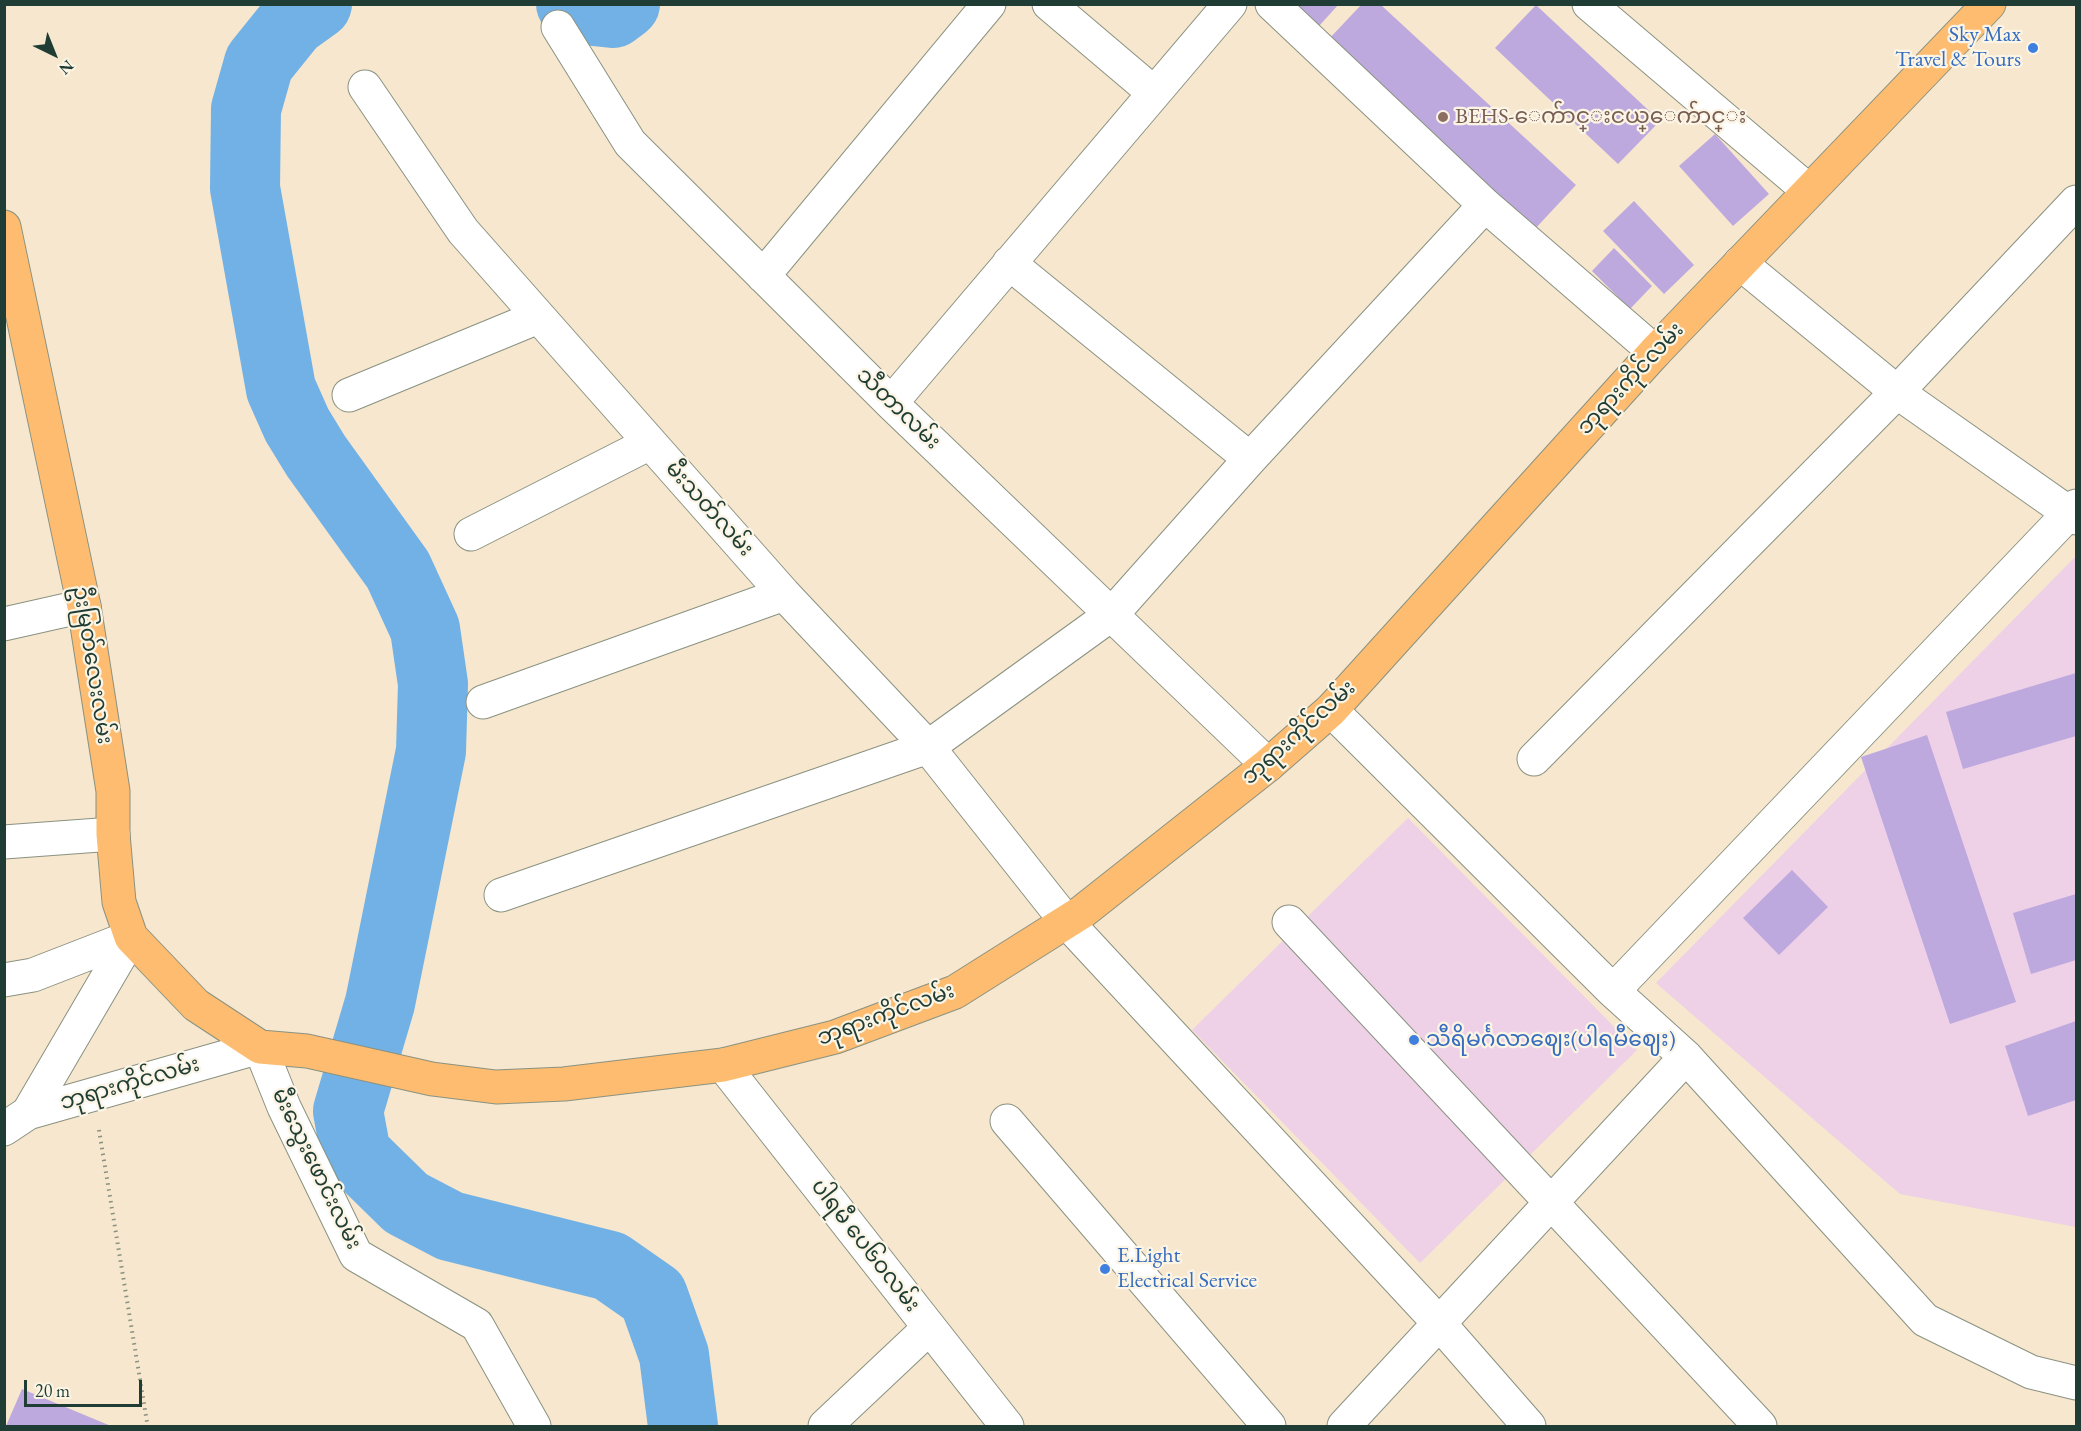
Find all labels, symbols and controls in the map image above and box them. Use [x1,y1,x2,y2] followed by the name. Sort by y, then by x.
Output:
[1895,22,2021,74] place label: Sky Max Travel & Tours
[24,24,84,84] north arrow
[2026,41,2040,55] marker: Sky Max Travel & Tours
[55,55,79,80] text: N
[1455,104,1746,130] place label: BEHS-ေက်ာင္းငယ္ေက်ာင္း
[1436,110,1450,124] marker: BEHS-ေက်ာင္းငယ္ေက်ာင္း
[1572,317,1690,441] street label: ဘုရားကိုင်လမ်း
[850,362,946,456] street label: သီတာလမ်း
[659,456,759,562] street label: မီးသတ်လမ်း
[66,584,118,746] street label: ဦးမြတ်လေးလမ်း
[1237,675,1361,791] street label: ဘုရားကိုင်လမ်း
[814,978,958,1052] street label: ဘုရားကိုင်လမ်း
[1426,1027,1676,1053] place label: သီရိမင်္ဂလာဈေး(ပါရမီဈေး)
[1407,1033,1421,1047] marker: သီရိမင်္ဂလာဈေး(ပါရမီဈေး)
[57,1051,203,1117] street label: ဘုရားကိုင်လမ်း
[266,1084,366,1254] street label: မီးသွေးဖောင်းလမ်း
[805,1174,925,1318] street label: ပါရမီ ပေ၆ဝလမ်း
[1117,1243,1257,1294] place label: E.Light Electrical Service
[1098,1262,1112,1276] marker: E.Light Electrical Service
[27,1368,146,1406] scale bar
[35,1379,70,1402] text: 20 m

